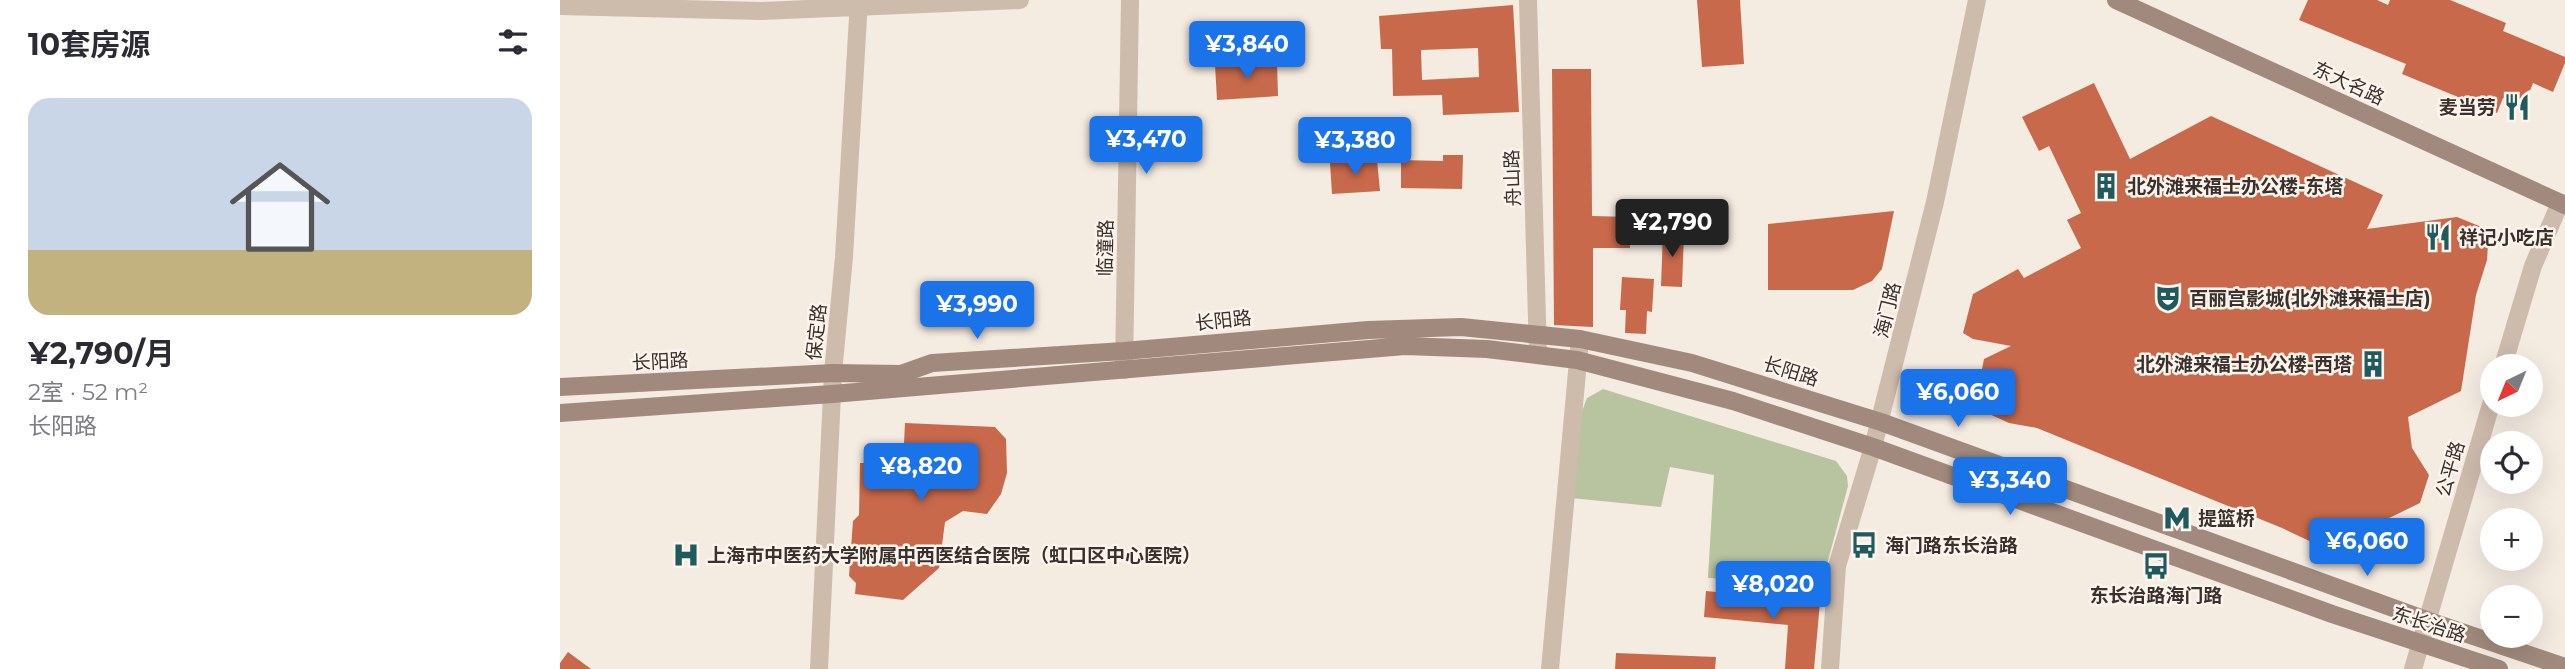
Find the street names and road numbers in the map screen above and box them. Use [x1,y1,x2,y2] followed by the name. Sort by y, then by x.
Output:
[2309,57,2388,110] street label: 东大名路
[1500,149,1525,207] street label: 舟山路
[1094,219,1117,277] street label: 临潼路
[1869,280,1906,341] street label: 海门路
[802,302,831,362] street label: 保定路
[1193,306,1253,335] street label: 长阳路
[631,349,689,374] street label: 长阳路
[1760,352,1821,391] street label: 长阳路
[2432,439,2469,500] street label: 公平路
[2389,602,2469,647] street label: 东长治路

